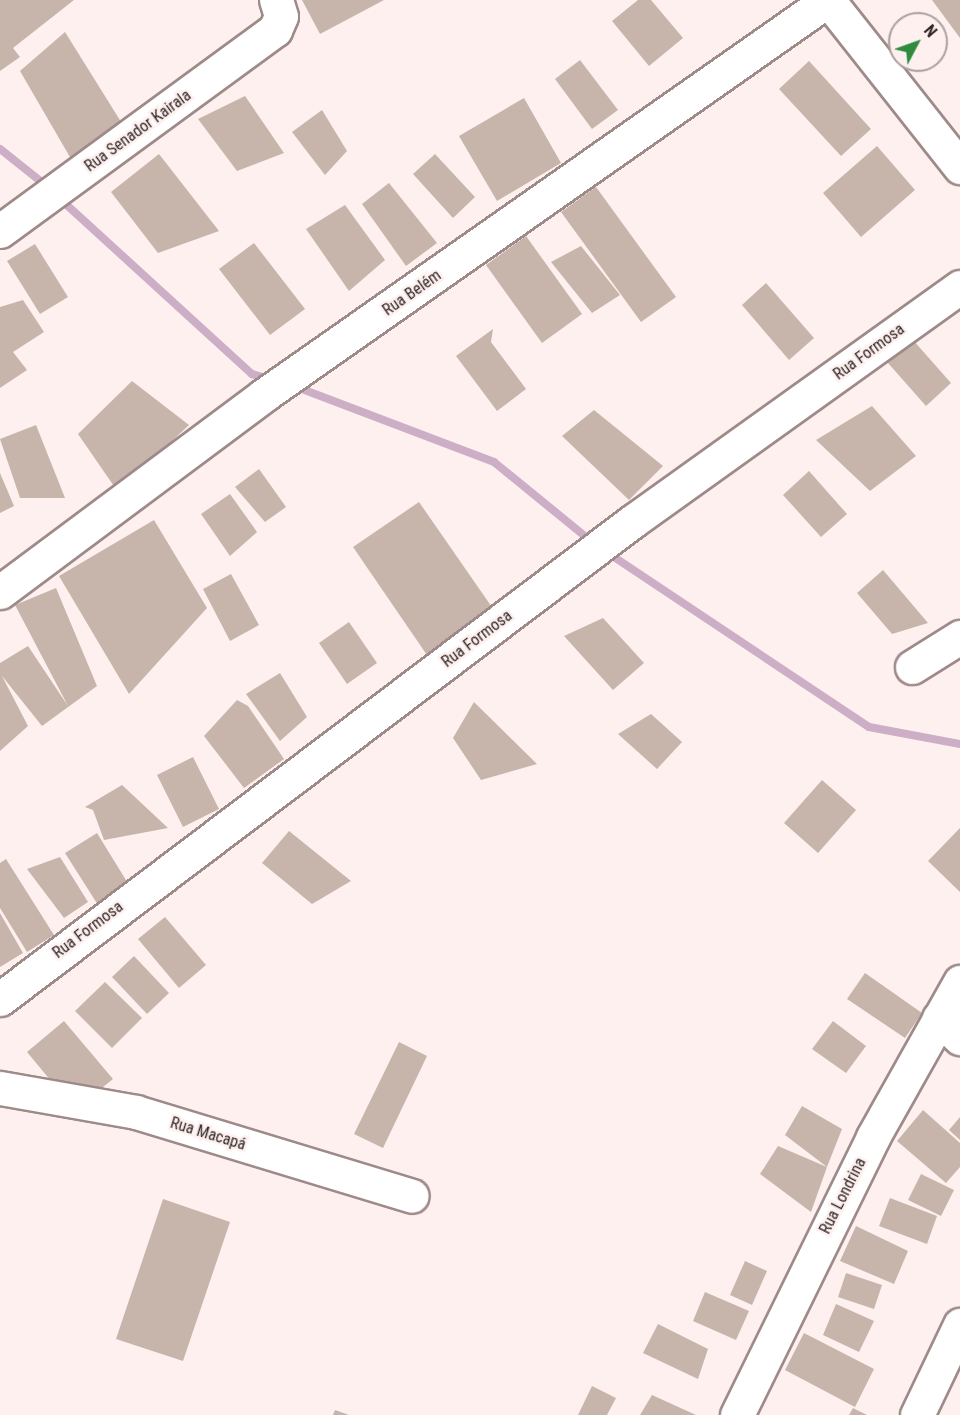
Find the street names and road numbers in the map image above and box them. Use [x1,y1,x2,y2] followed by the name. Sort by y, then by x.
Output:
[81,86,195,176] street label: Rua Senador Kairala
[379,266,445,320] street label: Rua Belém
[830,320,908,384] street label: Rua Formosa
[438,606,516,672] street label: Rua Formosa
[49,897,127,963] street label: Rua Formosa
[168,1113,248,1155] street label: Rua Macapá
[816,1155,870,1237] street label: Rua Londrina

